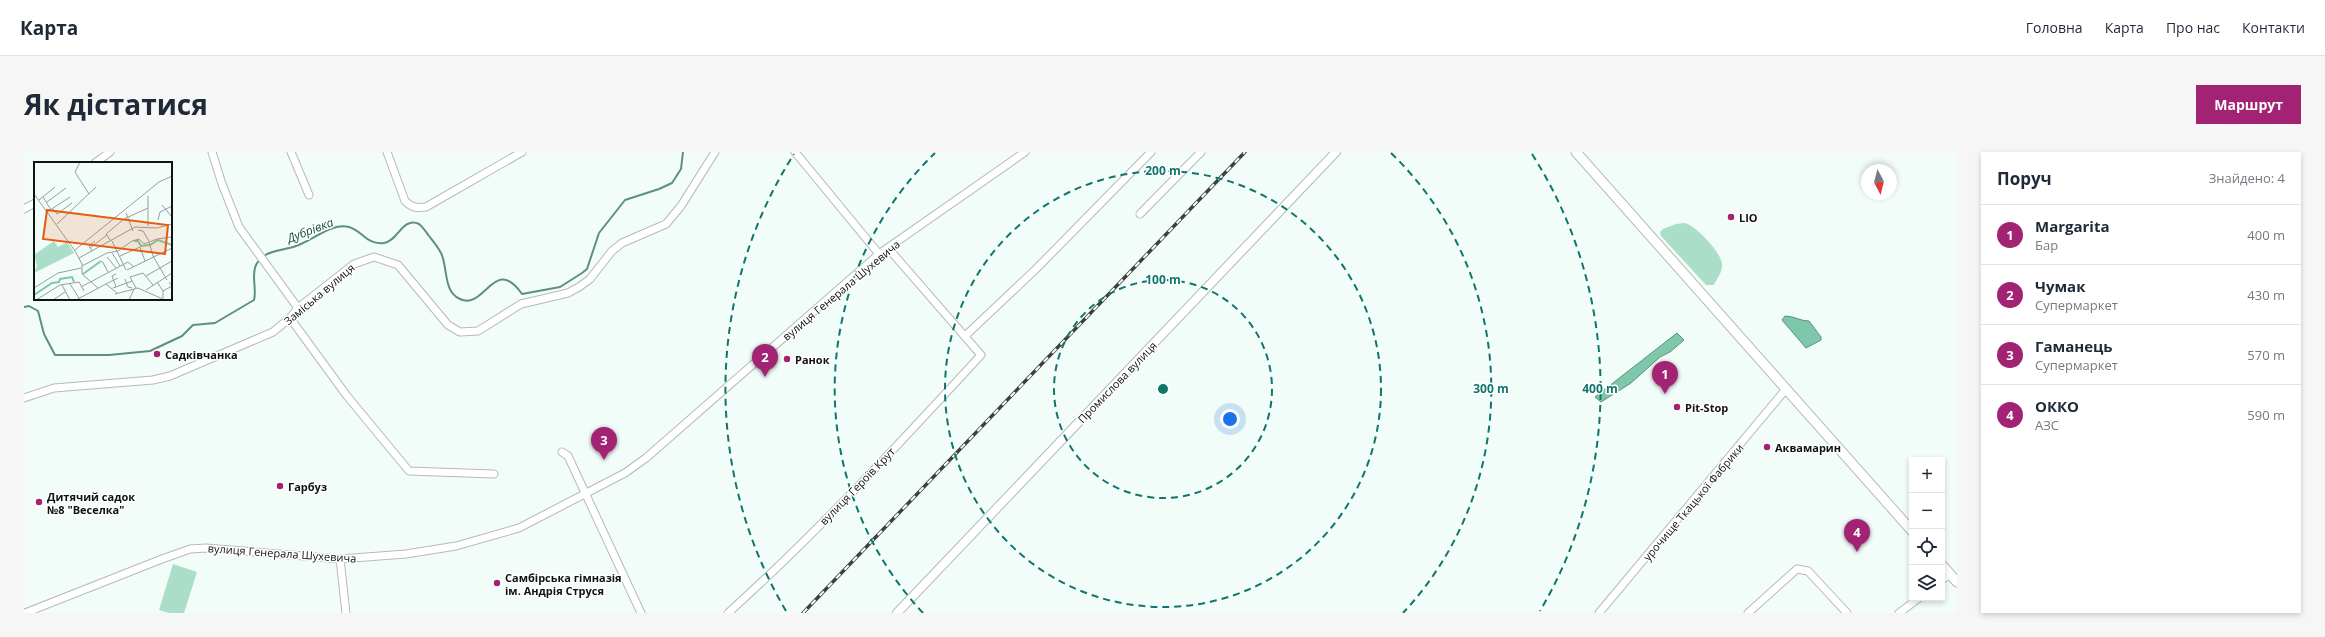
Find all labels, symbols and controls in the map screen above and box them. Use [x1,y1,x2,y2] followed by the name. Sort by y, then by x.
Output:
[20,15,78,41] text: Карта
[2026,18,2083,37] text: Головна
[2105,18,2144,37] text: Карта
[2166,18,2220,37] text: Про нас
[2242,18,2305,37] text: Контакти
[24,85,208,123] text: Як дістатися
[2196,85,2301,124] button: Маршрут
[34,162,172,300] inset map
[1145,162,1181,179] text: 200 m
[1861,164,1897,200] north arrow
[1997,167,2052,190] text: Поруч
[2209,169,2285,187] text: Знайдено: 4
[1739,210,1758,225] place label: LIO
[1726,212,1736,222] marker: LIO
[283,213,336,247] water label: Дубрівка
[2035,216,2110,236] text: Margarita
[2006,226,2014,244] text: 1
[2247,226,2285,244] text: 400 m
[779,236,903,344] street label: вулиця Генерала Шухевича
[2035,236,2058,254] text: Бар
[281,260,357,328] street label: Заміська вулиця
[1145,271,1181,288] text: 100 m
[2035,276,2085,296] text: Чумак
[2006,286,2014,304] text: 2
[2247,286,2285,304] text: 430 m
[2035,296,2118,314] text: Супермаркет
[2035,336,2113,356] text: Гаманець
[1074,338,1160,426] street label: Промислова вулиця
[752,344,778,377] pin: 2
[2006,346,2014,364] text: 3
[2247,346,2285,364] text: 570 m
[165,347,238,362] place label: Садкiвчанка
[152,349,162,359] marker: Садкiвчанка
[795,352,830,367] place label: Ранок
[782,354,792,364] marker: Ранок
[2035,356,2118,374] text: Супермаркет
[1652,361,1678,394] pin: 1
[1473,380,1509,397] text: 300 m
[1582,380,1618,397] text: 400 m
[1156,382,1170,396] centre of rings
[2035,396,2079,416] text: ОККО
[1685,400,1728,415] place label: Pit-Stop
[1672,402,1682,412] marker: Pit-Stop
[2006,406,2014,424] text: 4
[2247,406,2285,424] text: 590 m
[1220,409,1240,429] your location
[2035,416,2059,434] text: АЗС
[591,427,617,460] pin: 3
[1640,440,1746,564] street label: урочище Ткацької Фабрики
[1775,440,1841,455] place label: Аквамарин
[1762,442,1772,452] marker: Аквамарин
[816,444,898,528] street label: вулиця Героїв Крут
[1909,457,1945,601] map controls
[1909,457,1945,493] button: +
[288,479,327,494] place label: Гарбуз
[275,481,285,491] marker: Гарбуз
[47,489,135,517] place label: Дитячий садок №8 "Веселка"
[1909,493,1945,529] button: −
[34,497,44,507] marker: Дитячий садок №8 "Веселка"
[1844,519,1870,552] pin: 4
[1909,529,1945,565] button: locate
[207,540,357,566] street label: вулиця Генерала Шухевича
[1909,565,1945,601] button: layers
[505,570,622,598] place label: Самбірська гімназія ім. Андрія Струся
[492,578,502,588] marker: Самбірська гімназія ім. Андрія Струся

